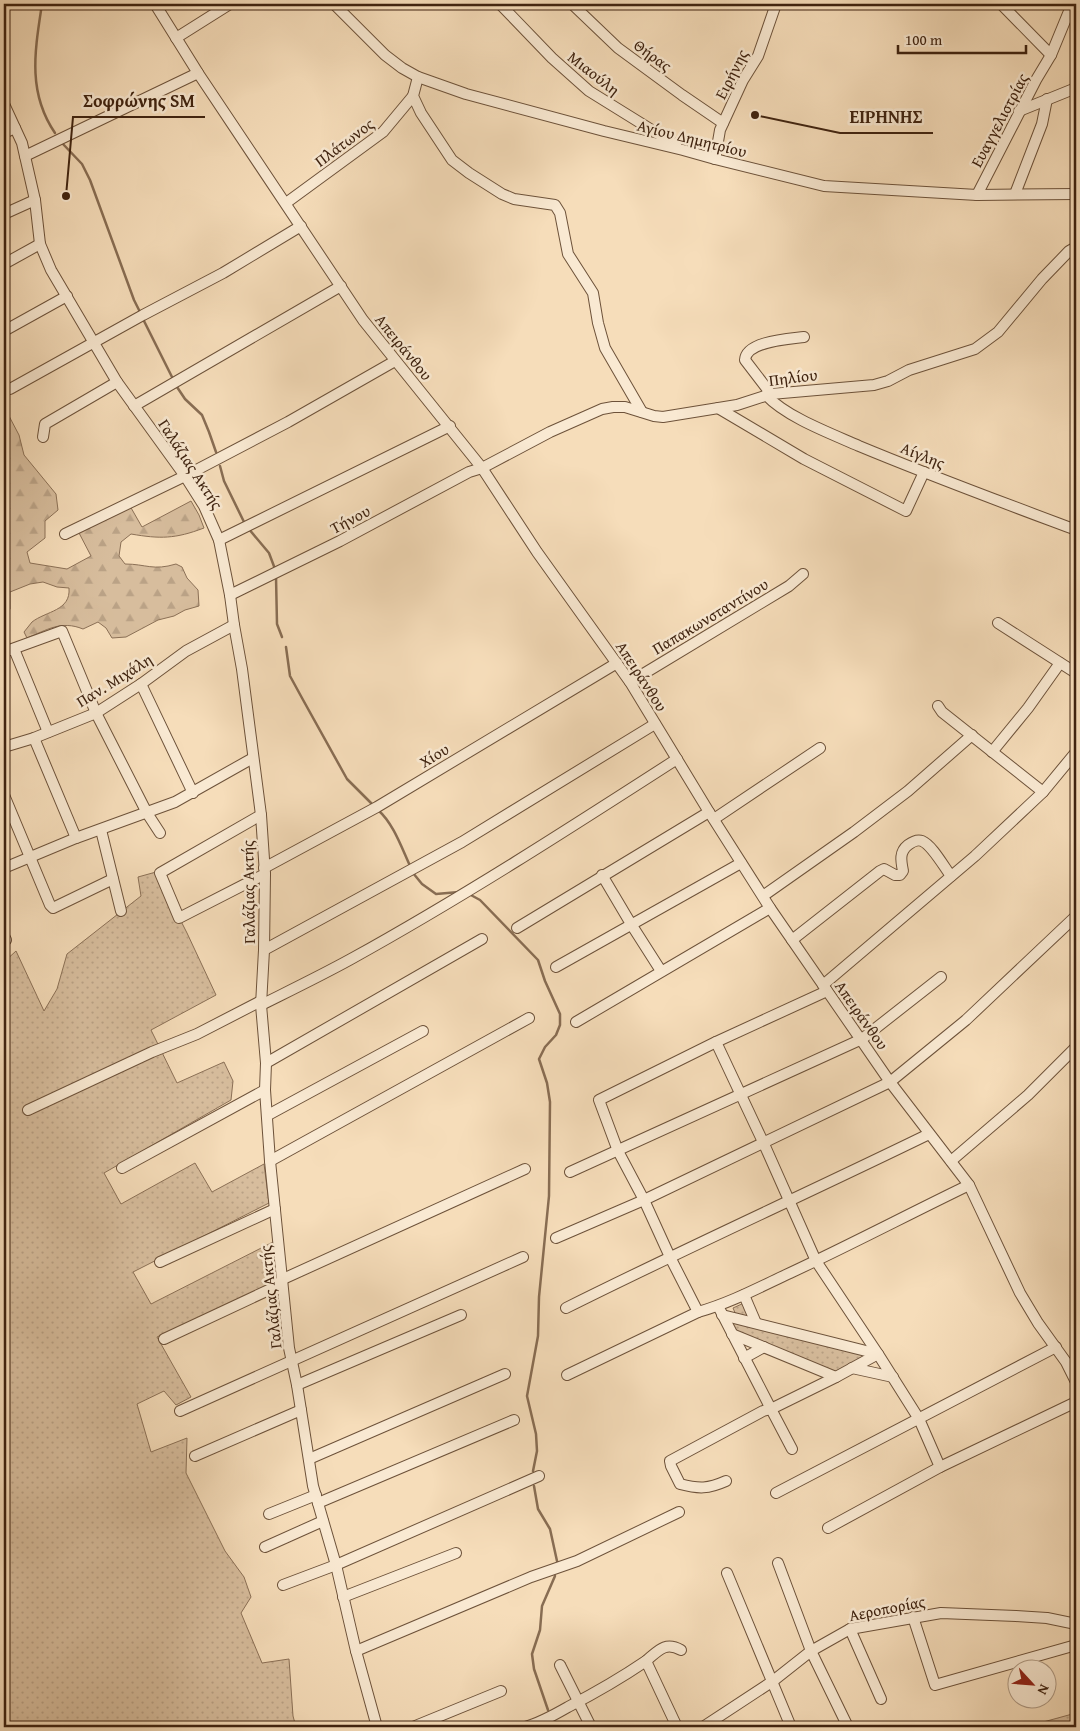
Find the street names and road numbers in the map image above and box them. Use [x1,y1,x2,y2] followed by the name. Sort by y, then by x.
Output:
[629,33,677,77] street label: Θήρας
[563,45,625,101] street label: Μιαούλη
[708,45,754,103] street label: Ειρήνης
[964,68,1034,171] street label: Ευαγγελιστρίας
[309,112,379,172] street label: Πλάτωνος
[635,113,749,163] street label: Αγίου Δημητρίου
[370,309,438,385] street label: Απειράνθου
[767,362,819,392] street label: Πηλίου
[153,414,229,514] street label: Γαλάζιας Ακτής
[897,435,949,475] street label: Αίγλης
[326,498,374,540] street label: Τήνου
[647,572,773,660] street label: Παπακωνσταντίνου
[610,636,674,716] street label: Απειράνθου
[71,647,157,713] street label: Παν. Μιχάλη
[415,737,453,773] street label: Χίου
[235,840,261,944] street label: Γαλάζιας Ακτής
[829,976,895,1054] street label: Απειράνθου
[253,1244,287,1350] street label: Γαλάζιας Ακτής
[847,1589,927,1627] street label: Αεροπορίας

